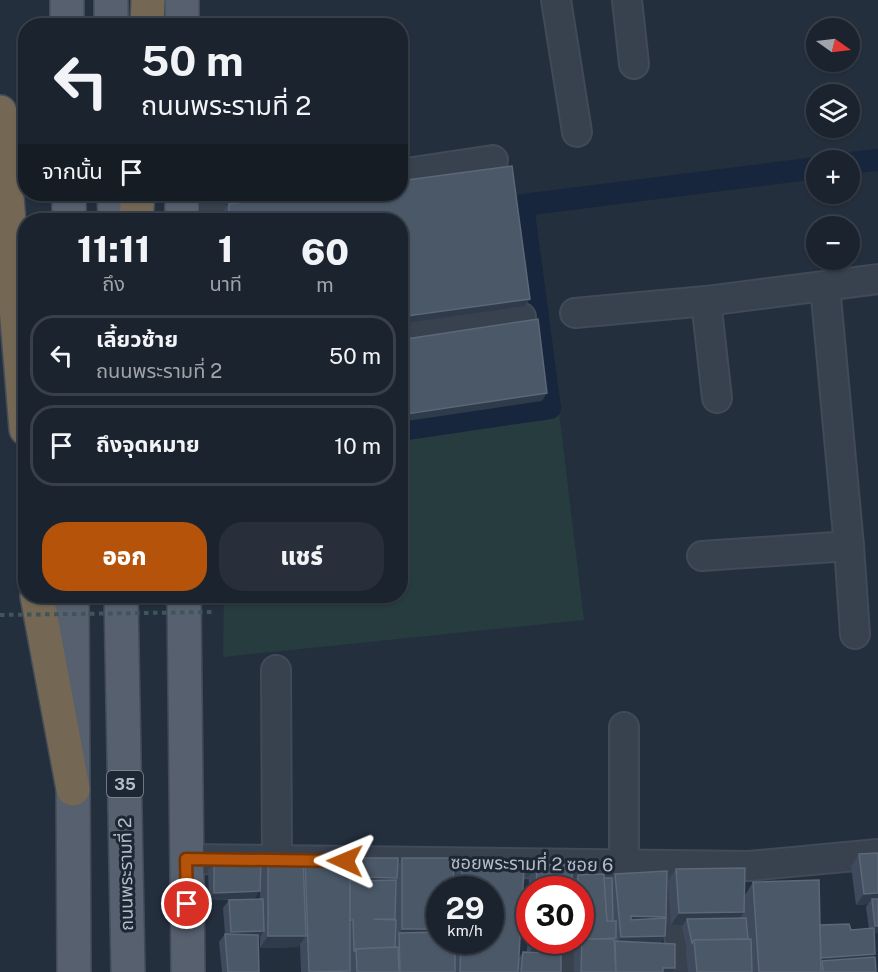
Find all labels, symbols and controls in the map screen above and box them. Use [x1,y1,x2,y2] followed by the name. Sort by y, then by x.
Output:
[806,18,860,72] north arrow
[806,18,860,270] map controls
[141,36,244,85] text: 50 m
[42,42,120,120] icon: left
[806,84,860,138] button: layers
[141,89,311,121] text: ถนนพระรามที่ 2
[806,150,860,204] button: +
[115,156,148,189] icon: arrive
[42,158,103,184] text: จากนั้น
[806,216,860,270] button: −
[77,228,150,270] text: 11:11
[218,228,234,270] text: 1
[301,231,349,273] text: 60
[102,272,125,296] text: ถึง
[209,272,242,296] text: นาที
[316,273,334,297] text: m
[96,326,178,352] text: เลี้ยวซ้าย
[45,339,78,372] icon: left
[329,343,381,369] text: 50 m
[96,359,222,383] text: ถนนพระรามที่ 2
[45,429,78,462] icon: arrive
[96,431,200,457] text: ถึงจุดหมาย
[334,433,381,459] text: 10 m
[42,522,207,591] button: ออก
[219,522,384,591] button: แชร์
[107,771,143,797] road number: 35
[112,817,137,931] street label: ถนนพระรามที่ 2
[313,829,377,893] position arrow
[451,850,614,875] street label: ซอยพระรามที่ 2 ซอย 6
[516,876,594,954] speed limit sign: 30
[161,878,212,929] pin
[170,887,203,920] icon: arrive
[446,890,484,926] text: 29
[447,922,483,939] text: km/h

